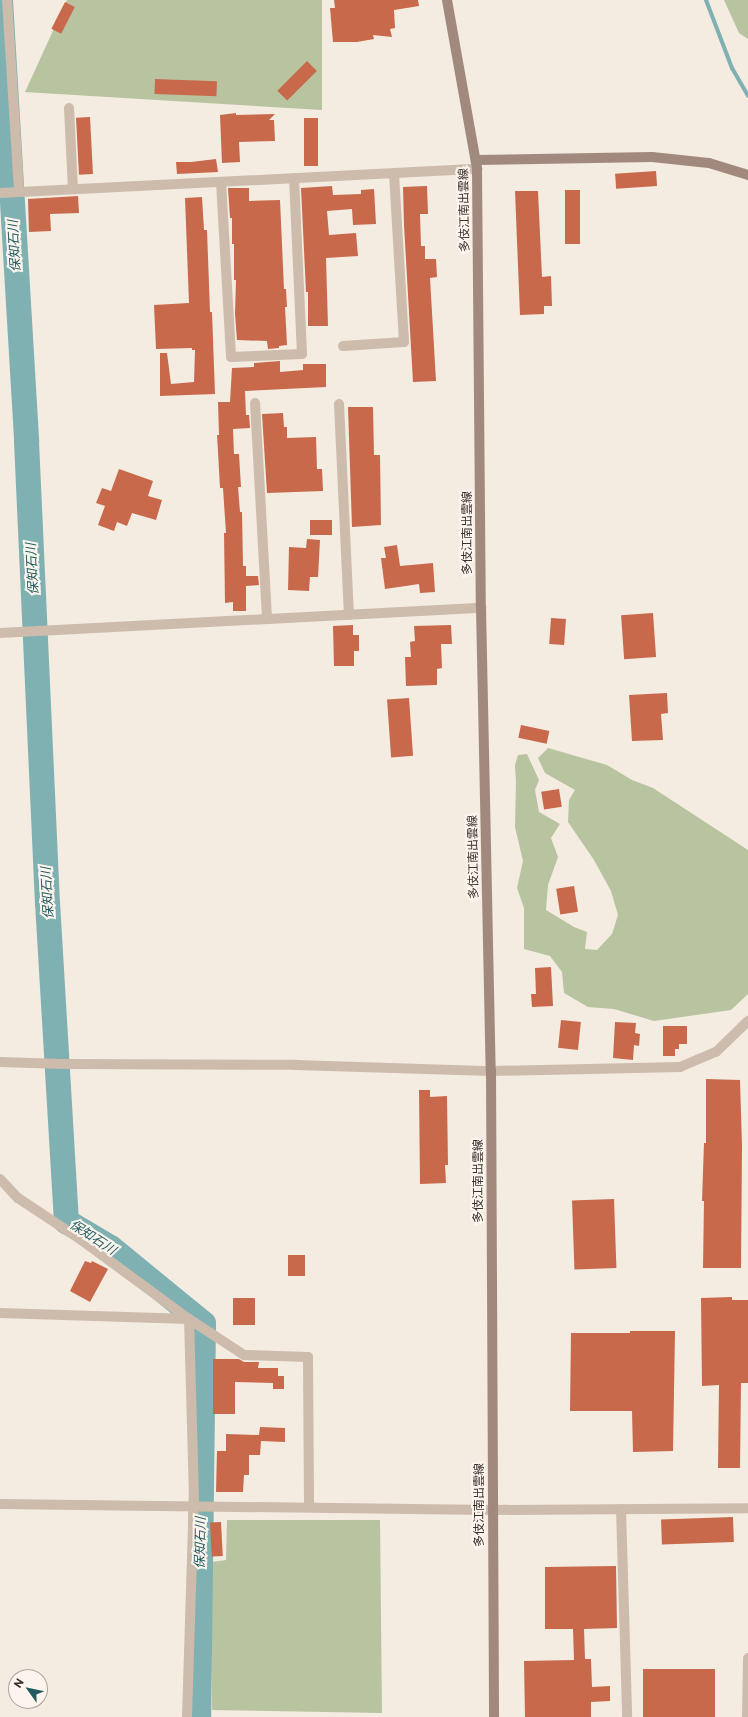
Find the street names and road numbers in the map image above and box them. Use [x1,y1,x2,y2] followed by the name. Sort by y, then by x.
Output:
[456,168,472,252] street label: 多伎江南出雲線
[460,491,474,575] street label: 多伎江南出雲線
[465,815,481,899] street label: 多伎江南出雲線
[471,1139,485,1223] street label: 多伎江南出雲線
[472,1463,486,1547] street label: 多伎江南出雲線

